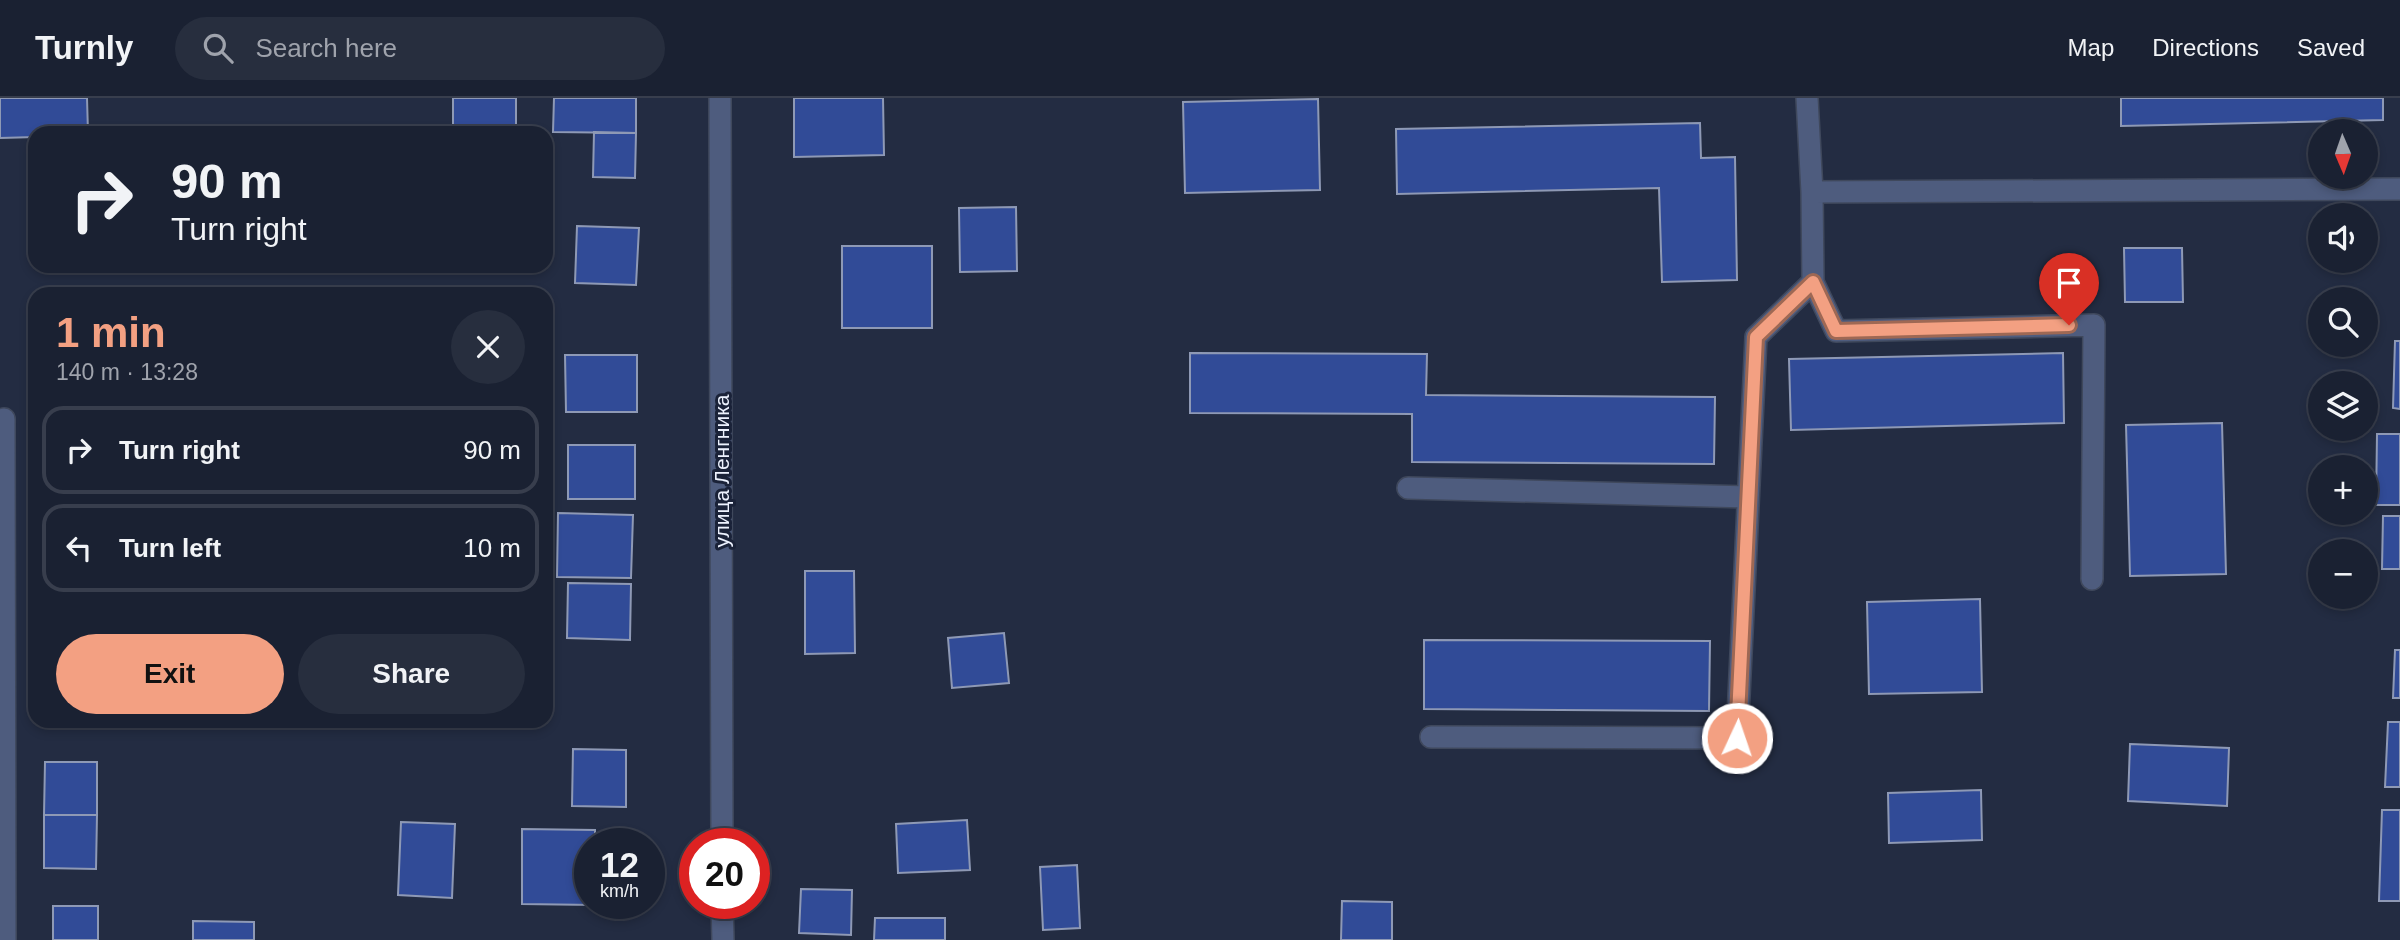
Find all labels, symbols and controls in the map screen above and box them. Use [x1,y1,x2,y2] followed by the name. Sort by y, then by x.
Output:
[175,17,665,80] search box
[35,29,133,66] text: Turnly
[199,29,237,67] icon: search
[255,33,397,63] text: Search here
[2068,34,2114,61] text: Map
[2152,34,2259,61] text: Directions
[2297,34,2365,61] text: Saved
[2308,119,2378,189] north arrow
[2308,119,2378,609] map controls
[56,154,147,245] icon: right
[171,154,283,208] text: 90 m
[2308,203,2378,273] button: sound
[171,211,307,247] text: Turn right
[2039,253,2099,325] pin
[2050,264,2088,302] icon: arrive
[2308,287,2378,357] button: search
[56,309,166,356] text: 1 min
[451,310,525,384] button: close
[56,359,198,385] text: 140 m · 13:28
[2308,371,2378,441] button: layers
[710,394,733,547] street label: улица Ленгника
[60,431,98,469] icon: right
[119,435,240,465] text: Turn right
[463,435,521,465] text: 90 m
[2308,455,2378,525] button: +
[60,529,98,567] icon: left
[119,533,221,563] text: Turn left
[463,533,521,563] text: 10 m
[2308,539,2378,609] button: −
[56,634,284,714] button: Exit
[298,634,525,714] button: Share
[1700,701,1774,775] position arrow
[679,828,770,919] speed limit sign: 20
[600,845,639,884] text: 12
[600,881,639,901] text: km/h

